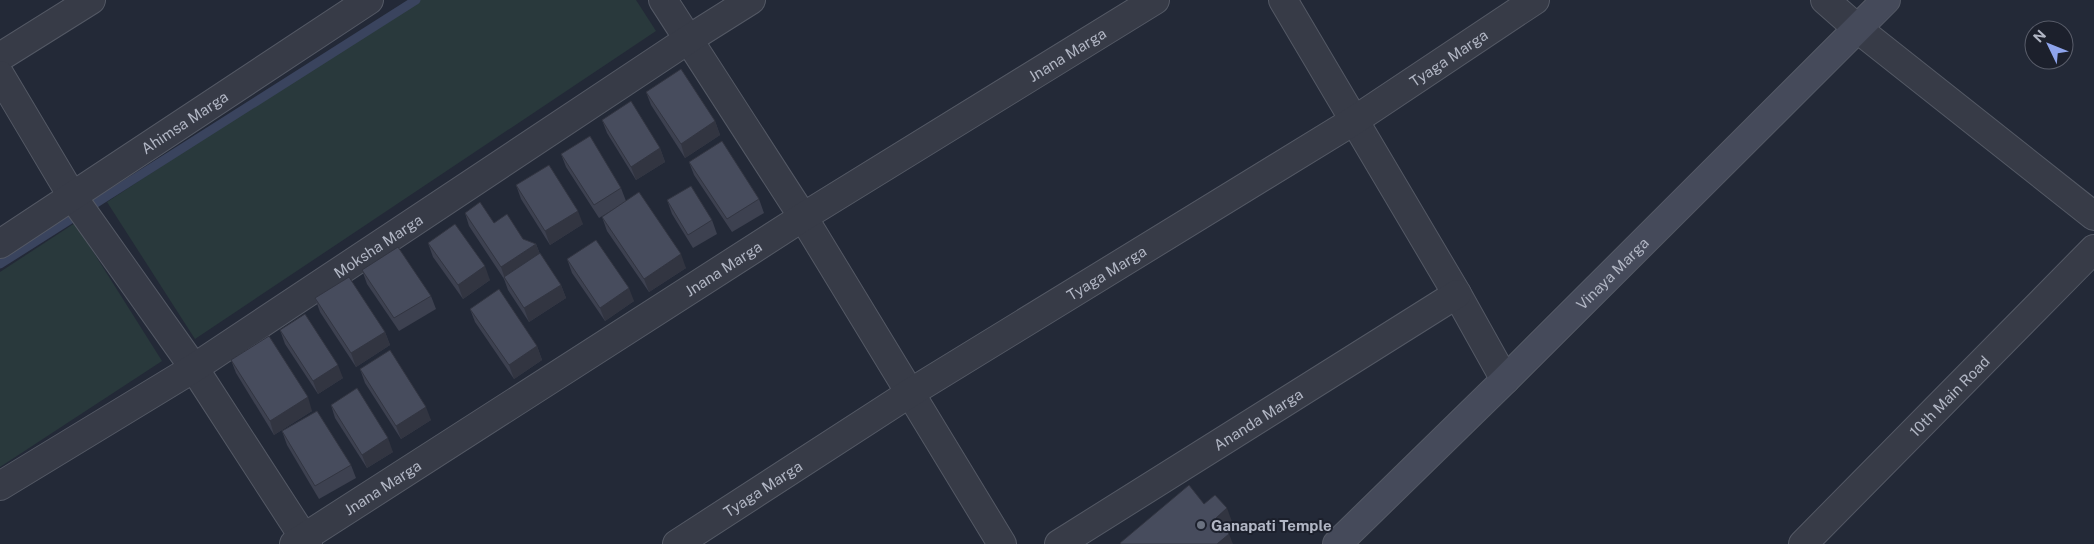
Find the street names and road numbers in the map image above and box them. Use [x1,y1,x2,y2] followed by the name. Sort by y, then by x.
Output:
[1025,24,1109,85] street label: Jnana Marga
[1406,26,1491,90] street label: Tyaga Marga
[138,87,231,157] street label: Ahimsa Marga
[331,210,425,281] street label: Moksha Marga
[1572,234,1652,313] street label: Vinaya Marga
[681,237,765,299] street label: Jnana Marga
[1064,242,1149,303] street label: Tyaga Marga
[1906,352,1993,440] street label: 10th Main Road
[1210,385,1306,453] street label: Ananda Marga
[341,456,424,518] street label: Jnana Marga
[720,457,805,520] street label: Tyaga Marga

